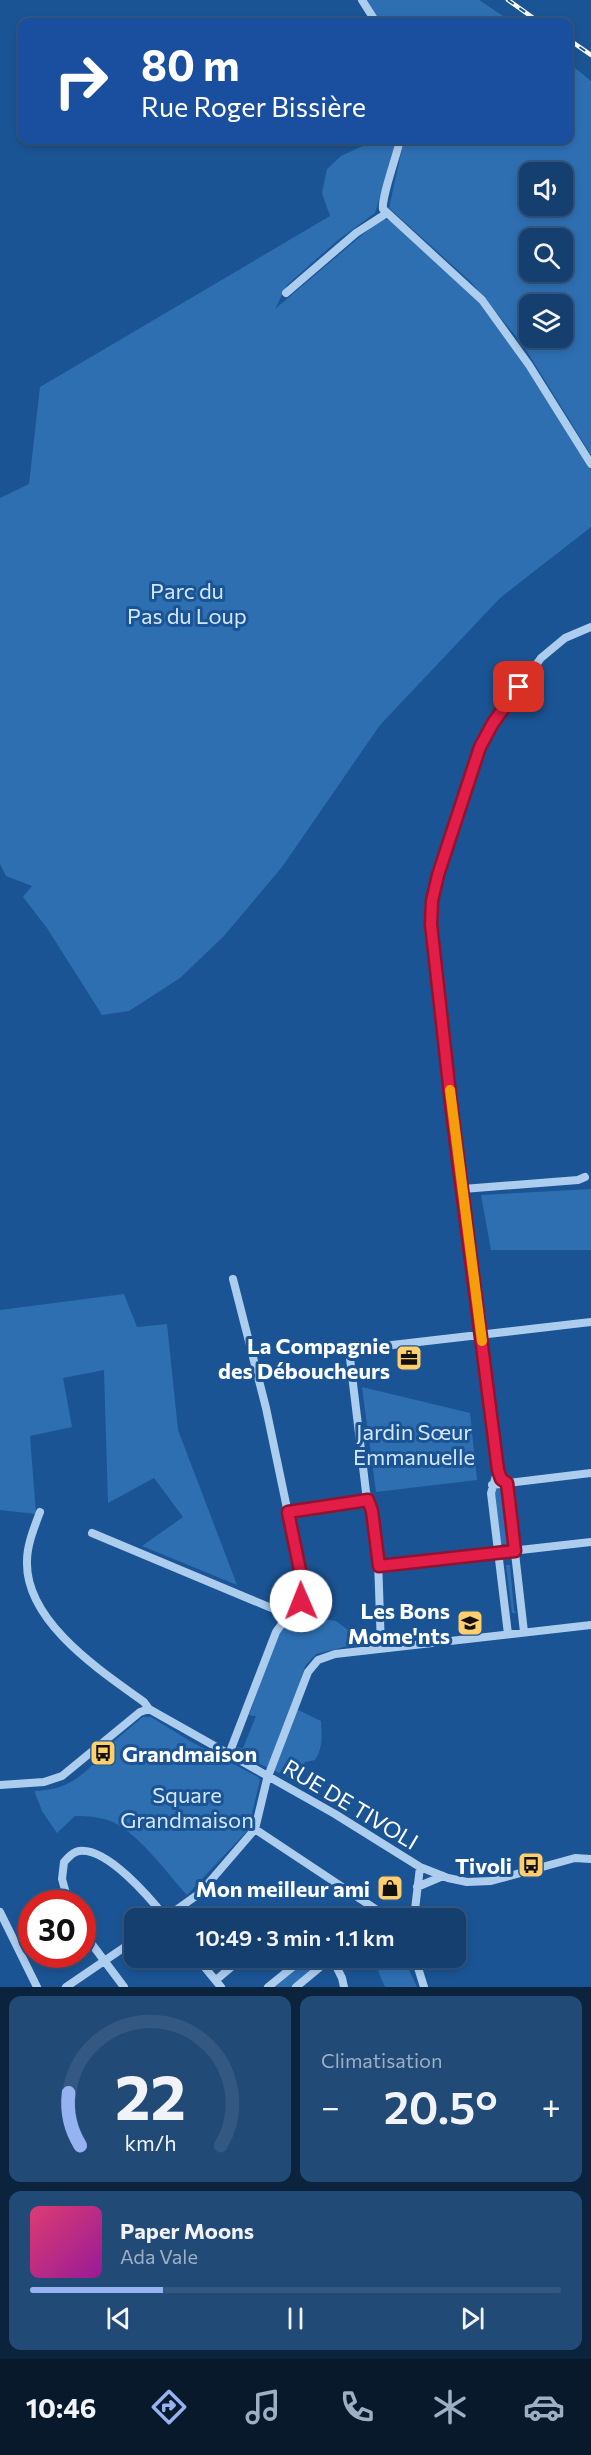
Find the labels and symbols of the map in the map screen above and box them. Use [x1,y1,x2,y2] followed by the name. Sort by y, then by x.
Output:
[127,577,247,629] park label: Parc du Pas du Loup
[493,661,544,712] pin
[218,1332,390,1384] place label: La Compagnie des Déboucheurs
[394,1343,424,1373] office icon: La Compagnie des Déboucheurs
[353,1418,475,1470] park label: Jardin Sœur Emmanuelle
[269,1569,333,1633] position arrow
[348,1597,450,1649] place label: Les Bons Mome'nts
[455,1608,485,1638] school or university icon: Les Bons Mome'nts
[88,1738,118,1768] bus stop icon: Grandmaison
[122,1740,257,1767] place label: Grandmaison
[279,1753,423,1855] street label: RUE DE TIVOLI
[120,1781,254,1833] park label: Square Grandmaison
[516,1850,546,1880] bus stop icon: Tivoli
[455,1852,512,1879] place label: Tivoli
[375,1873,405,1903] shop icon: Mon meilleur ami
[196,1875,370,1902] place label: Mon meilleur ami
[18,1890,96,1968] speed limit sign: 30

